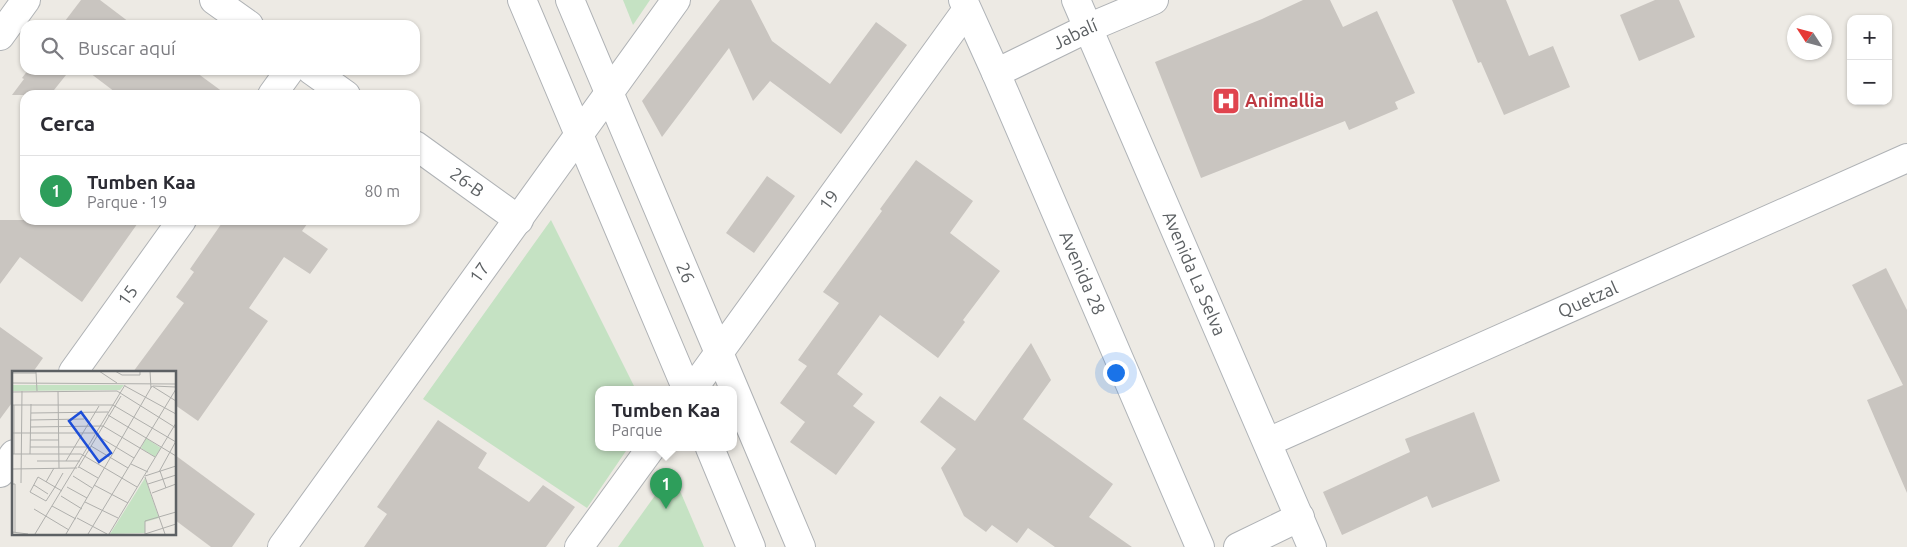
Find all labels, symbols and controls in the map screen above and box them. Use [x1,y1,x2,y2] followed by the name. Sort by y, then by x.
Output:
[1049,14,1100,53] street label: Jabalí
[1787,15,1832,60] north arrow
[1847,15,1892,105] map controls
[1847,15,1892,60] button: +
[20,20,420,75] search box
[38,34,66,62] icon: search
[78,37,176,59] text: Buscar aquí
[1847,60,1892,105] button: −
[1211,86,1241,116] hospital icon: Animallia
[1245,90,1324,110] place label: Animallia
[40,111,95,135] text: Cerca
[447,163,488,201] street label: 26-B
[87,171,196,193] text: Tumben Kaa
[51,182,61,200] text: 1
[364,182,400,200] text: 80 m
[814,186,842,214] street label: 19
[87,193,167,211] text: Parque · 19
[1159,208,1231,338] street label: Avenida La Selva
[1056,228,1110,318] street label: Avenida 28
[465,258,493,286] street label: 17
[673,259,699,286] street label: 26
[1554,277,1621,322] street label: Quetzal
[113,281,141,309] street label: 15
[1103,360,1129,386] your location
[12,371,176,534] inset map
[595,386,737,451] popup
[612,399,720,421] text: Tumben Kaa
[612,421,663,439] text: Parque
[650,468,682,509] pin: 1

